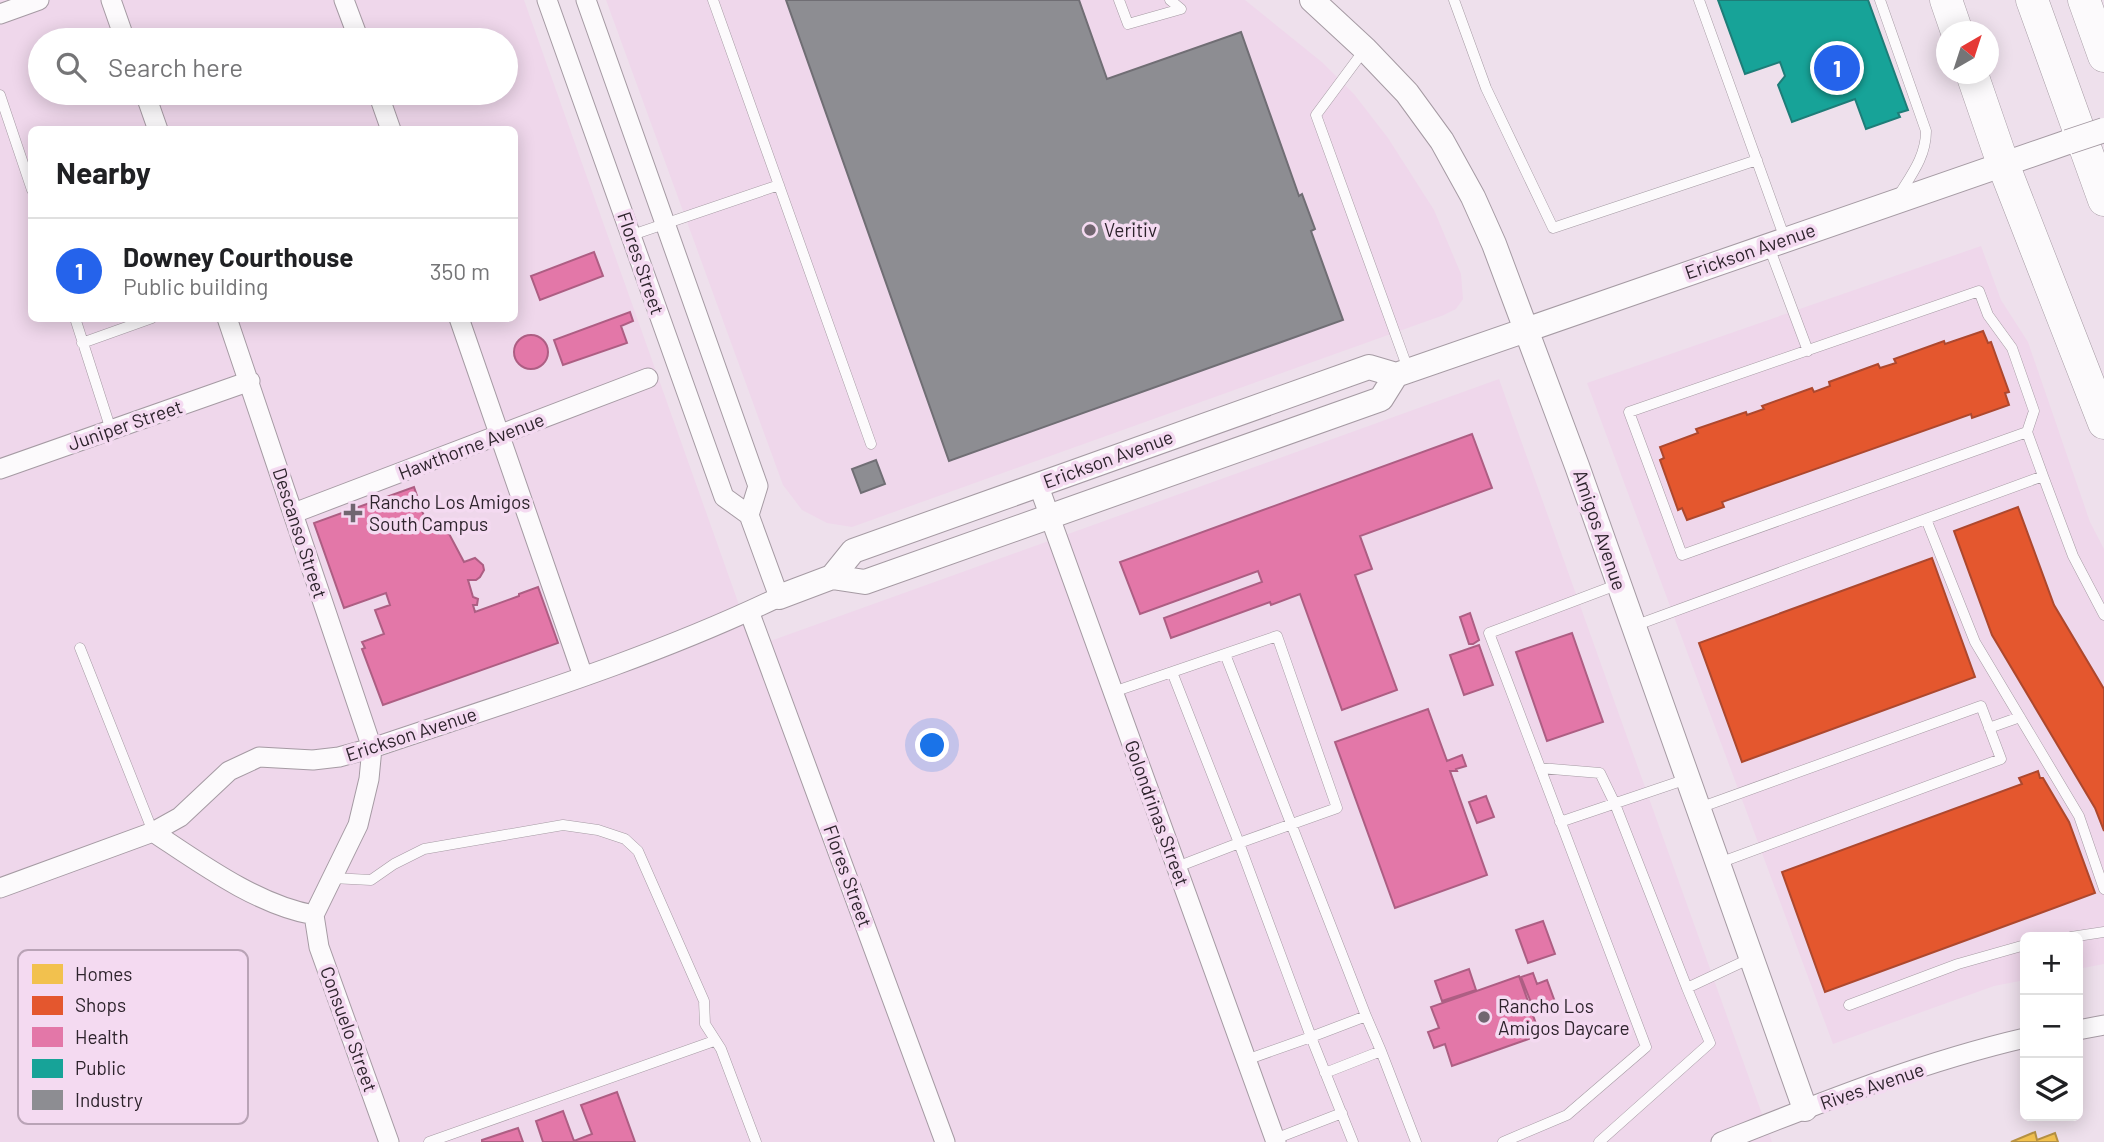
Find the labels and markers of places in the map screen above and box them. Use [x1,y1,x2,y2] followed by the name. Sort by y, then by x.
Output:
[1814,42,1860,94] pin: 1
[1104,218,1157,241] place label: Veritiv
[1082,222,1098,238] marker: Veritiv
[369,490,530,535] place label: Rancho Los Amigos South Campus
[343,503,363,523] marker: Rancho Los Amigos South Campus
[1498,994,1630,1039] place label: Rancho Los Amigos Daycare
[1476,1009,1492,1025] marker: Rancho Los Amigos Daycare

